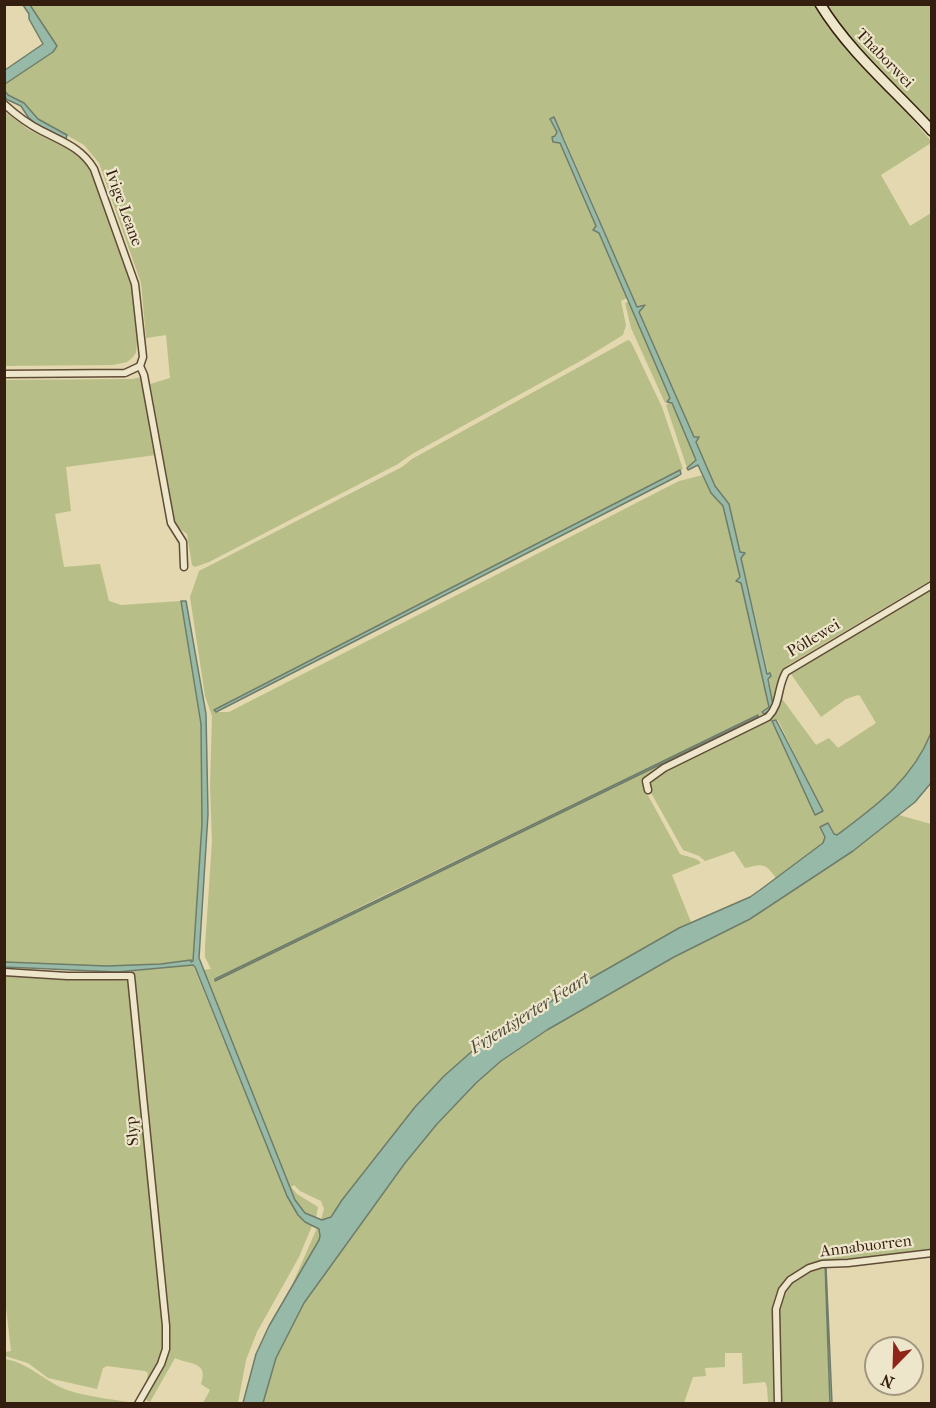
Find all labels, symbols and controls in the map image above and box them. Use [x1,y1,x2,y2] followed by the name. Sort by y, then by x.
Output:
[851,25,917,93] street label: Thaborwei
[100,167,146,249] street label: Ivige Leane
[784,616,844,662] street label: Pôllewei
[466,969,594,1059] water label: Frjentsjerter Feart
[122,1115,144,1147] street label: Slyp
[819,1232,913,1262] street label: Annabuorren
[864,1336,924,1396] north arrow
[878,1370,897,1392] text: N

